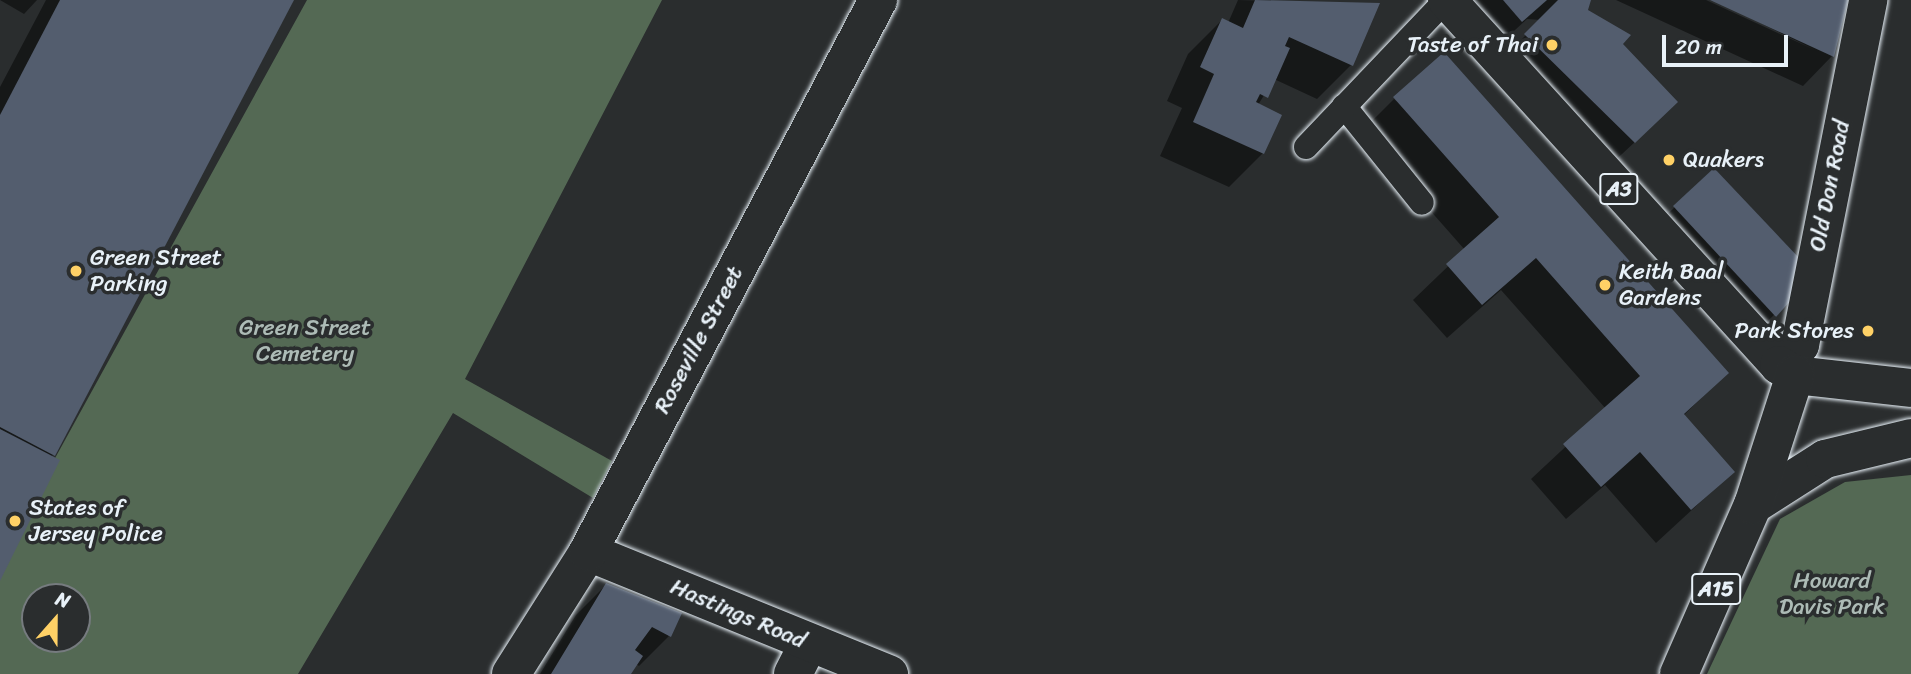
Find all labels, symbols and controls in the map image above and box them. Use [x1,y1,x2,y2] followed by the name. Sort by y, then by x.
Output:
[1666,21,1792,65] scale bar
[1675,28,1722,66] text: 20 m
[1407,31,1538,59] place label: Taste of Thai
[1544,37,1560,53] marker: Taste of Thai
[1804,118,1856,254] street label: Old Don Road
[1683,146,1764,174] place label: Quakers
[1661,152,1677,168] marker: Quakers
[1598,172,1640,206] road number: A3
[90,244,223,298] place label: Green Street Parking
[1619,258,1723,312] place label: Keith Baal Gardens
[649,262,749,418] street label: Roseville Street
[68,263,84,279] marker: Green Street Parking
[1597,277,1613,293] marker: Keith Baal Gardens
[239,314,371,368] park label: Green Street Cemetery
[1734,317,1854,345] place label: Park Stores
[1860,323,1876,339] marker: Park Stores
[29,494,162,548] place label: States of Jersey Police
[7,513,23,529] marker: States of Jersey Police
[1779,567,1885,621] park label: Howard Davis Park
[1690,572,1742,606] road number: A15
[666,573,810,655] street label: Hastings Road
[51,582,75,618] text: N
[21,583,91,653] north arrow

